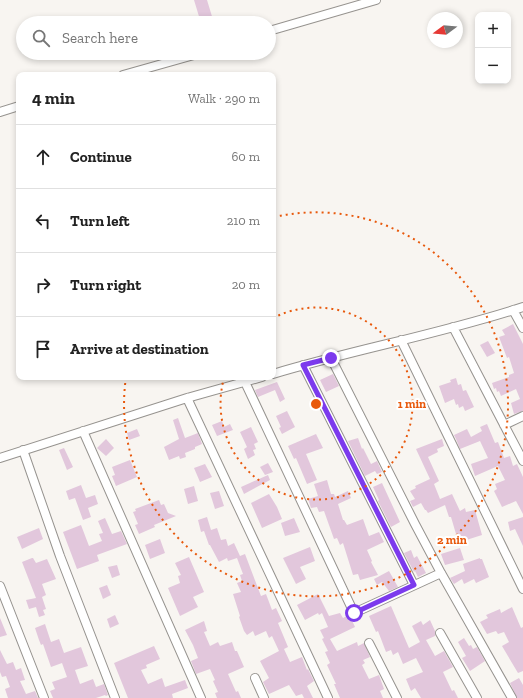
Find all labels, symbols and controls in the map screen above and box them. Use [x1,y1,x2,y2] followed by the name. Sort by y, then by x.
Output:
[427,12,463,48] north arrow
[475,12,511,84] map controls
[475,12,511,48] button: +
[16,16,276,60] search box
[30,27,52,49] icon: search
[62,29,138,47] text: Search here
[475,48,511,84] button: −
[32,88,75,108] text: 4 min
[188,91,260,106] text: Walk · 290 m
[32,146,54,168] icon: ahead
[70,148,132,166] text: Continue
[231,149,260,164] text: 60 m
[32,210,54,232] icon: left
[70,212,130,230] text: Turn left
[227,213,260,228] text: 210 m
[32,274,54,296] icon: right
[70,276,141,294] text: Turn right
[232,277,260,292] text: 20 m
[32,338,54,360] icon: arrive
[70,340,209,358] text: Arrive at destination
[322,349,340,367] route end
[309,397,323,411] centre of rings
[398,397,426,411] text: 1 min
[437,533,467,547] text: 2 min
[345,604,363,622] route start

